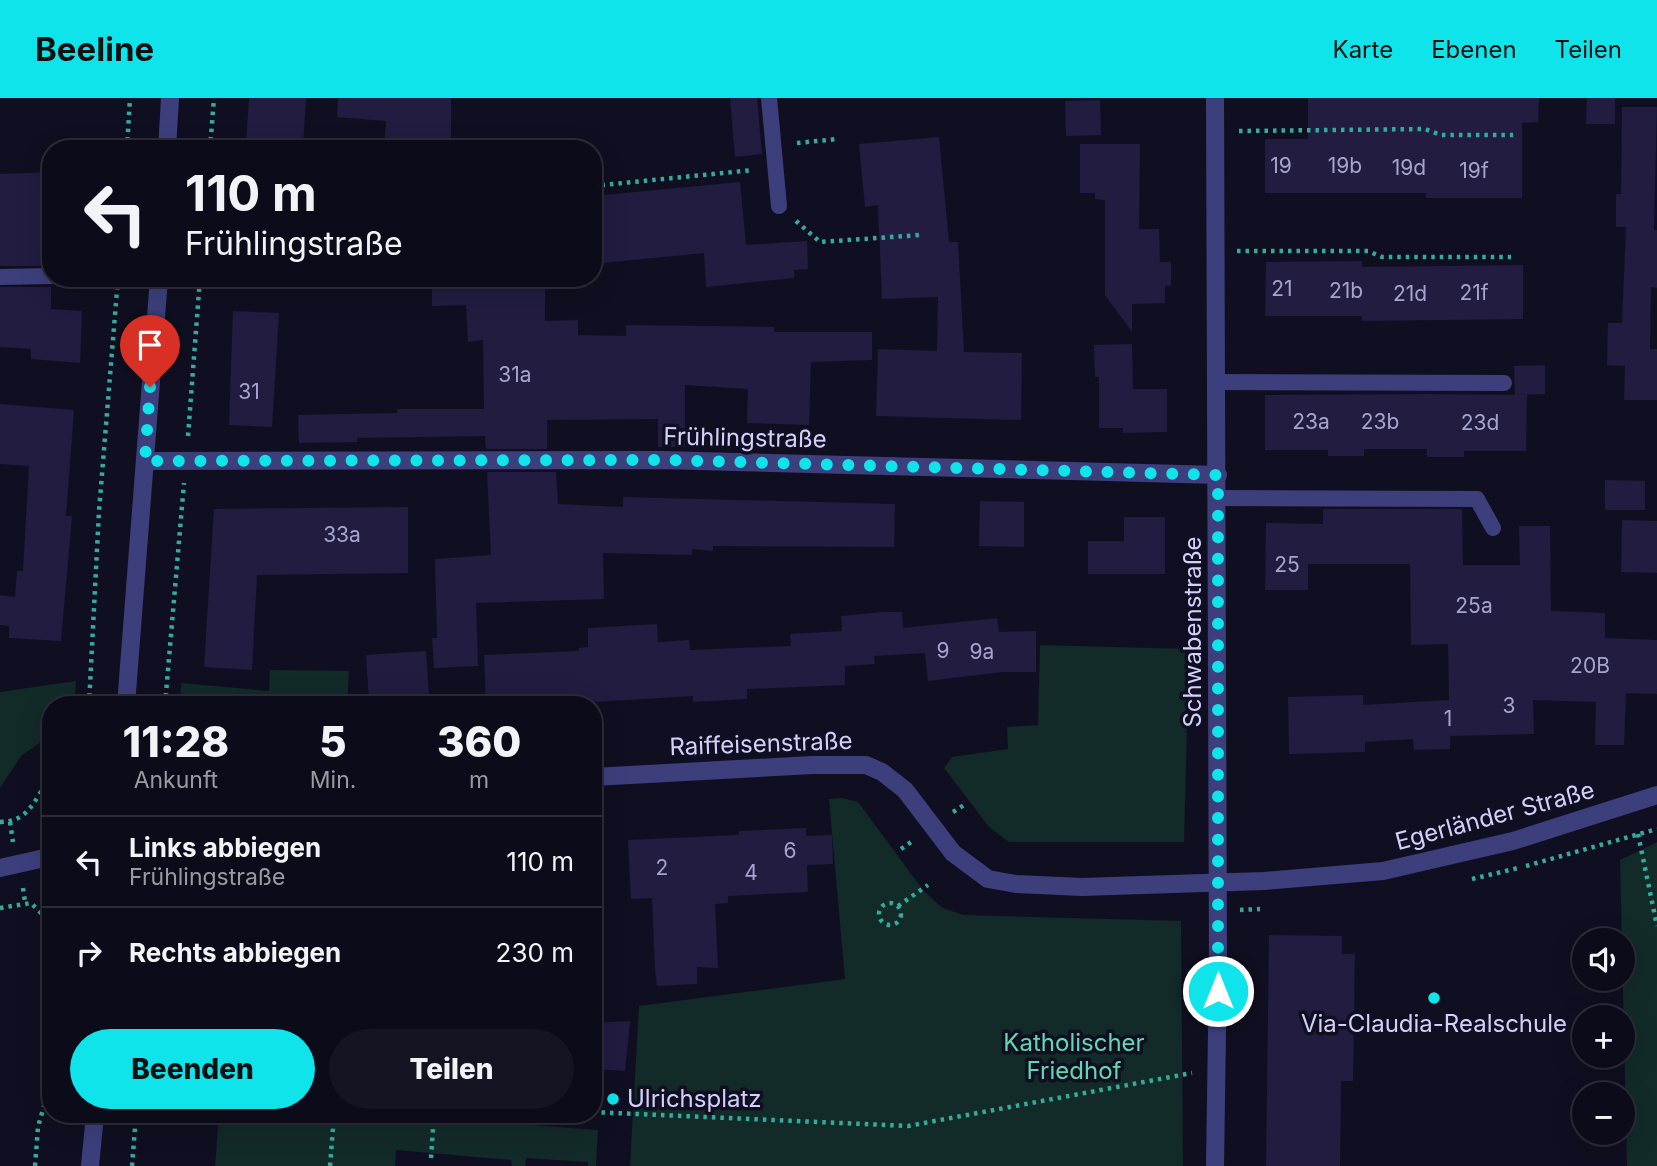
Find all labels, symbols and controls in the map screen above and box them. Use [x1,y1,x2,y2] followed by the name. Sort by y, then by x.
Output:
[35,29,154,69] text: Beeline
[1333,35,1393,64] text: Karte
[1431,35,1517,64] text: Ebenen
[1555,35,1622,64] text: Teilen
[1270,153,1292,178] house number: 19
[1328,153,1362,178] house number: 19b
[1392,155,1426,180] house number: 19d
[1459,158,1489,183] house number: 19f
[185,164,317,223] text: 110 m
[70,168,161,259] icon: left
[185,224,403,263] text: Frühlingstraße
[1271,276,1293,301] house number: 21
[1329,278,1363,303] house number: 21b
[1459,280,1489,305] house number: 21f
[1393,281,1427,306] house number: 21d
[120,315,180,387] pin
[131,326,169,364] icon: arrive
[498,362,532,387] house number: 31a
[238,379,260,404] house number: 31
[1292,409,1330,434] house number: 23a
[1361,409,1399,434] house number: 23b
[1461,410,1499,435] house number: 23d
[663,422,827,453] street label: Frühlingstraße
[323,522,361,547] house number: 33a
[1178,536,1207,728] street label: Schwabenstraße
[1274,552,1300,577] house number: 25
[1455,593,1493,618] house number: 25a
[936,638,950,663] house number: 9
[970,639,994,664] house number: 9a
[1570,653,1610,678] house number: 20B
[1503,693,1515,718] house number: 3
[1444,706,1452,731] house number: 1
[123,716,229,767] text: 11:28
[319,716,347,767] text: 5
[437,716,521,767] text: 360
[669,726,853,761] street label: Raiffeisenstraße
[134,766,218,794] text: Ankunft
[310,766,356,794] text: Min.
[469,766,489,794] text: m
[1392,775,1598,856] street label: Egerländer Straße
[129,832,321,863] text: Links abbiegen
[783,838,797,863] house number: 6
[70,843,108,881] icon: left
[506,846,574,877] text: 110 m
[656,855,668,880] house number: 2
[744,860,758,885] house number: 4
[129,863,285,891] text: Frühlingstraße
[1572,928,1635,1145] map controls
[1572,928,1635,991] button: sound
[70,934,108,972] icon: right
[129,937,341,968] text: Rechts abbiegen
[496,937,574,968] text: 230 m
[1181,954,1255,1028] position arrow
[1426,990,1442,1006] marker: Via-Claudia-Realschule
[1572,1005,1635,1068] button: +
[1301,1009,1567,1038] place label: Via-Claudia-Realschule
[1003,1028,1145,1085] park label: Katholischer Friedhof
[70,1029,315,1109] button: Beenden
[329,1029,574,1109] button: Teilen
[1572,1082,1635,1145] button: −
[627,1084,762,1113] place label: Ulrichsplatz
[605,1091,621,1107] marker: Ulrichsplatz

